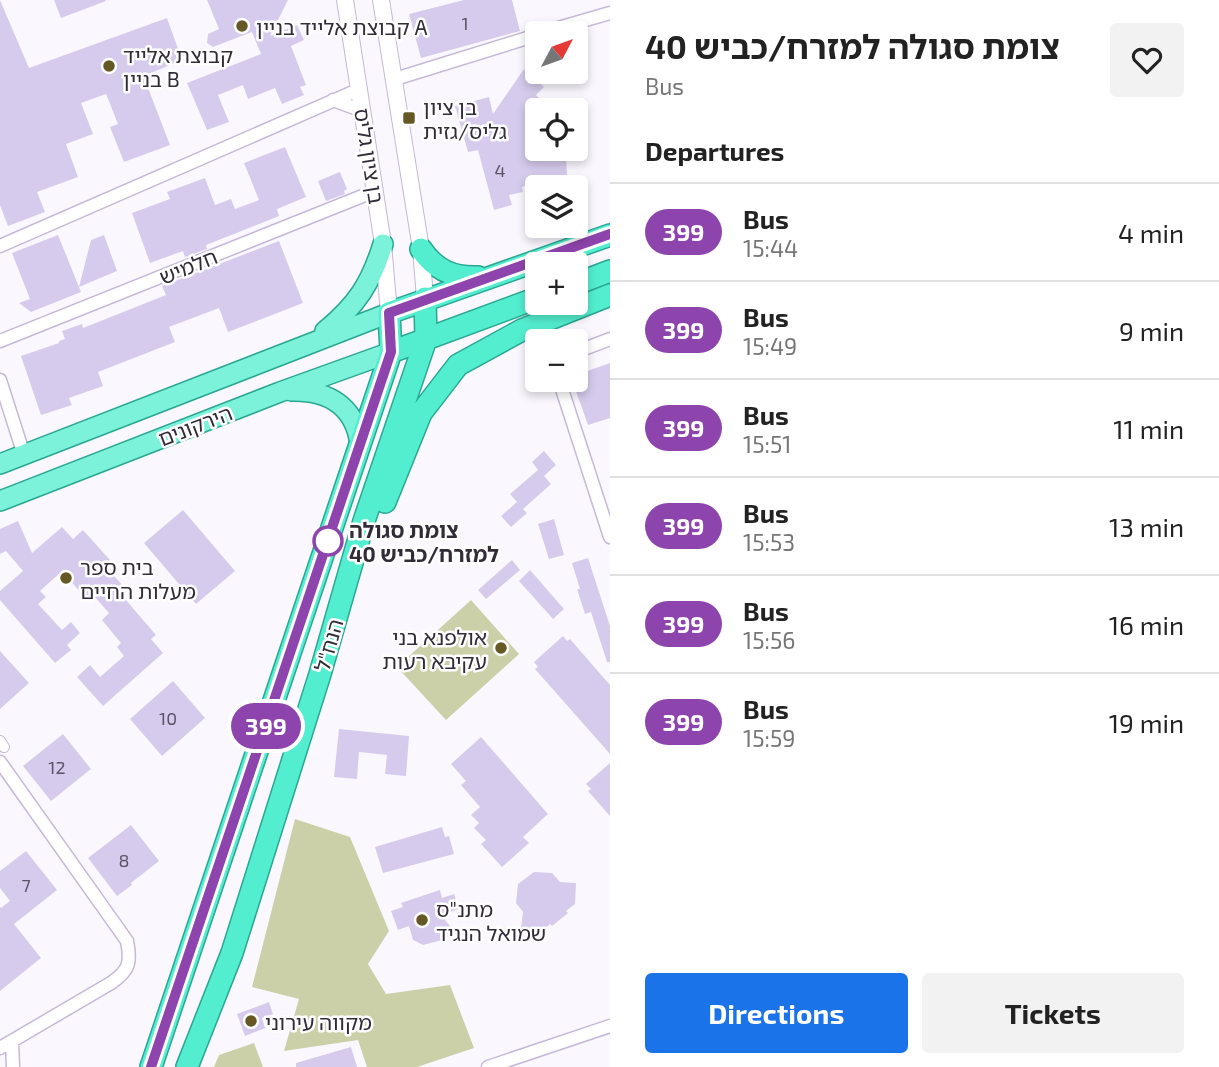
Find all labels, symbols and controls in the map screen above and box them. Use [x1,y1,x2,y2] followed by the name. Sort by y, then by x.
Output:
[461,12,469,34] house number: 1
[256,14,428,39] place label: קבוצת אלייד בניין A
[234,18,250,34] marker: קבוצת אלייד בניין A
[525,21,588,84] north arrow
[525,21,588,392] map controls
[1110,23,1184,97] button: heart
[645,26,1060,66] text: צומת סגולה למזרח/כביש 40
[123,42,233,91] place label: קבוצת אלייד בניין B
[101,58,117,74] marker: קבוצת אלייד בניין B
[645,72,684,100] text: Bus
[423,94,507,143] place label: בן ציון גליס/גזית
[525,98,588,161] button: locate
[350,106,390,206] street label: בן ציון גליס
[401,110,417,126] marker: בן ציון גליס/גזית
[645,135,784,166] text: Departures
[494,159,506,181] house number: 4
[525,175,588,238] button: layers
[743,203,789,234] text: Bus
[663,217,704,246] text: 399
[1118,217,1184,248] text: 4 min
[743,234,798,262] text: 15:44
[155,243,221,289] street label: חלמיש
[525,252,588,315] button: +
[743,301,789,332] text: Bus
[663,315,704,344] text: 399
[1119,315,1184,346] text: 9 min
[525,329,588,392] button: −
[743,332,797,360] text: 15:49
[743,399,789,430] text: Bus
[155,400,235,450] street label: הירקונים
[663,413,704,442] text: 399
[1113,413,1184,444] text: 11 min
[743,430,791,458] text: 15:51
[743,497,789,528] text: Bus
[663,511,704,540] text: 399
[1109,511,1184,542] text: 13 min
[349,517,499,566] place label: צומת סגולה למזרח/כביש 40
[313,526,343,556] marker: צומת סגולה למזרח/כביש 40
[743,528,795,556] text: 15:53
[80,554,196,603] place label: בית ספר מעלות החיים
[58,570,74,586] marker: בית ספר מעלות החיים
[743,595,789,626] text: Bus
[663,609,704,638] text: 399
[1109,609,1184,640] text: 16 min
[309,616,347,674] street label: הנח"ל
[382,624,487,673] place label: אולפנא בני עקיבא רעות
[743,626,795,654] text: 15:56
[493,640,509,656] marker: אולפנא בני עקיבא רעות
[743,693,789,724] text: Bus
[226,703,306,749] line badge: 399
[159,707,177,729] house number: 10
[663,707,704,736] text: 399
[1109,707,1184,738] text: 19 min
[245,711,287,740] text: 399
[743,724,795,752] text: 15:59
[48,756,66,778] house number: 12
[119,849,129,871] house number: 8
[21,874,31,896] house number: 7
[436,896,546,945] place label: מתנ"ס שמואל הנגיד
[414,912,430,928] marker: מתנ"ס שמואל הנגיד
[645,973,908,1053] button: Directions
[922,973,1184,1053] button: Tickets
[265,1009,372,1034] place label: מקווה עירוני
[243,1013,259,1029] marker: מקווה עירוני

